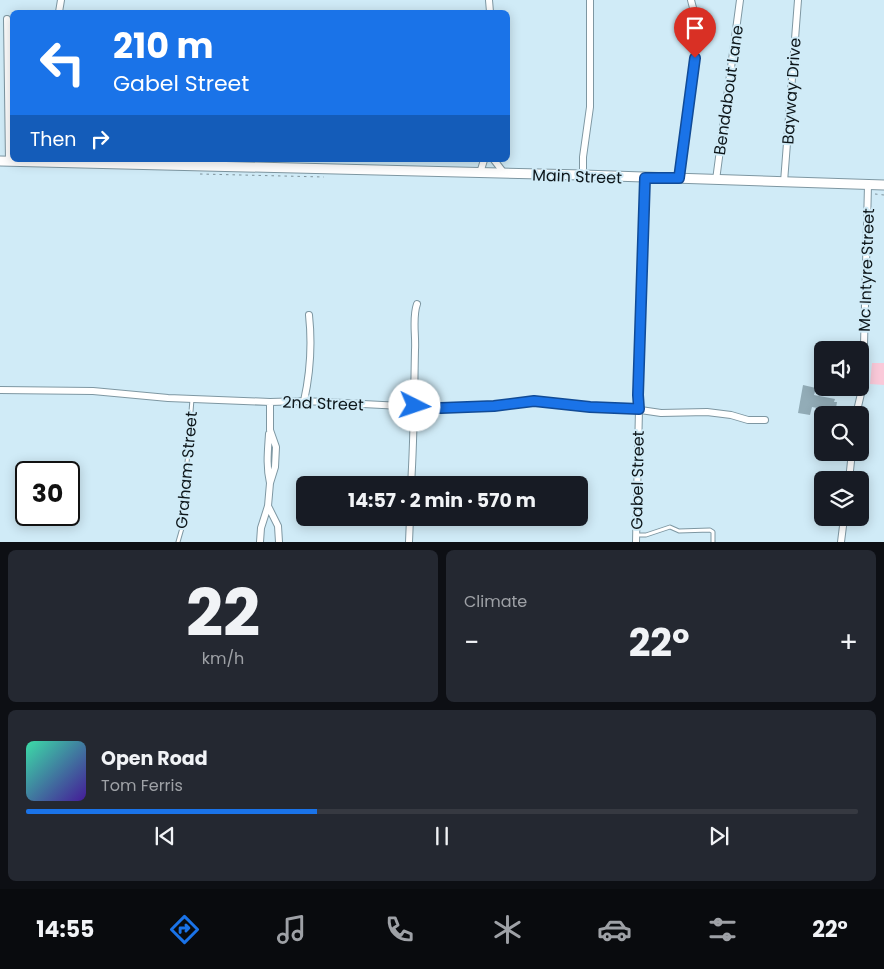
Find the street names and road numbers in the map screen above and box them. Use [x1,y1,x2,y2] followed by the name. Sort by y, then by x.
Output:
[708,24,749,156] street label: Bendabout Lane
[776,37,807,145] street label: Bayway Drive
[532,163,622,190] street label: Main Street
[853,208,880,332] street label: Mc Intyre Street
[282,391,364,416] street label: 2nd Street
[170,410,203,530] street label: Graham Street
[625,430,650,530] street label: Gabel Street

